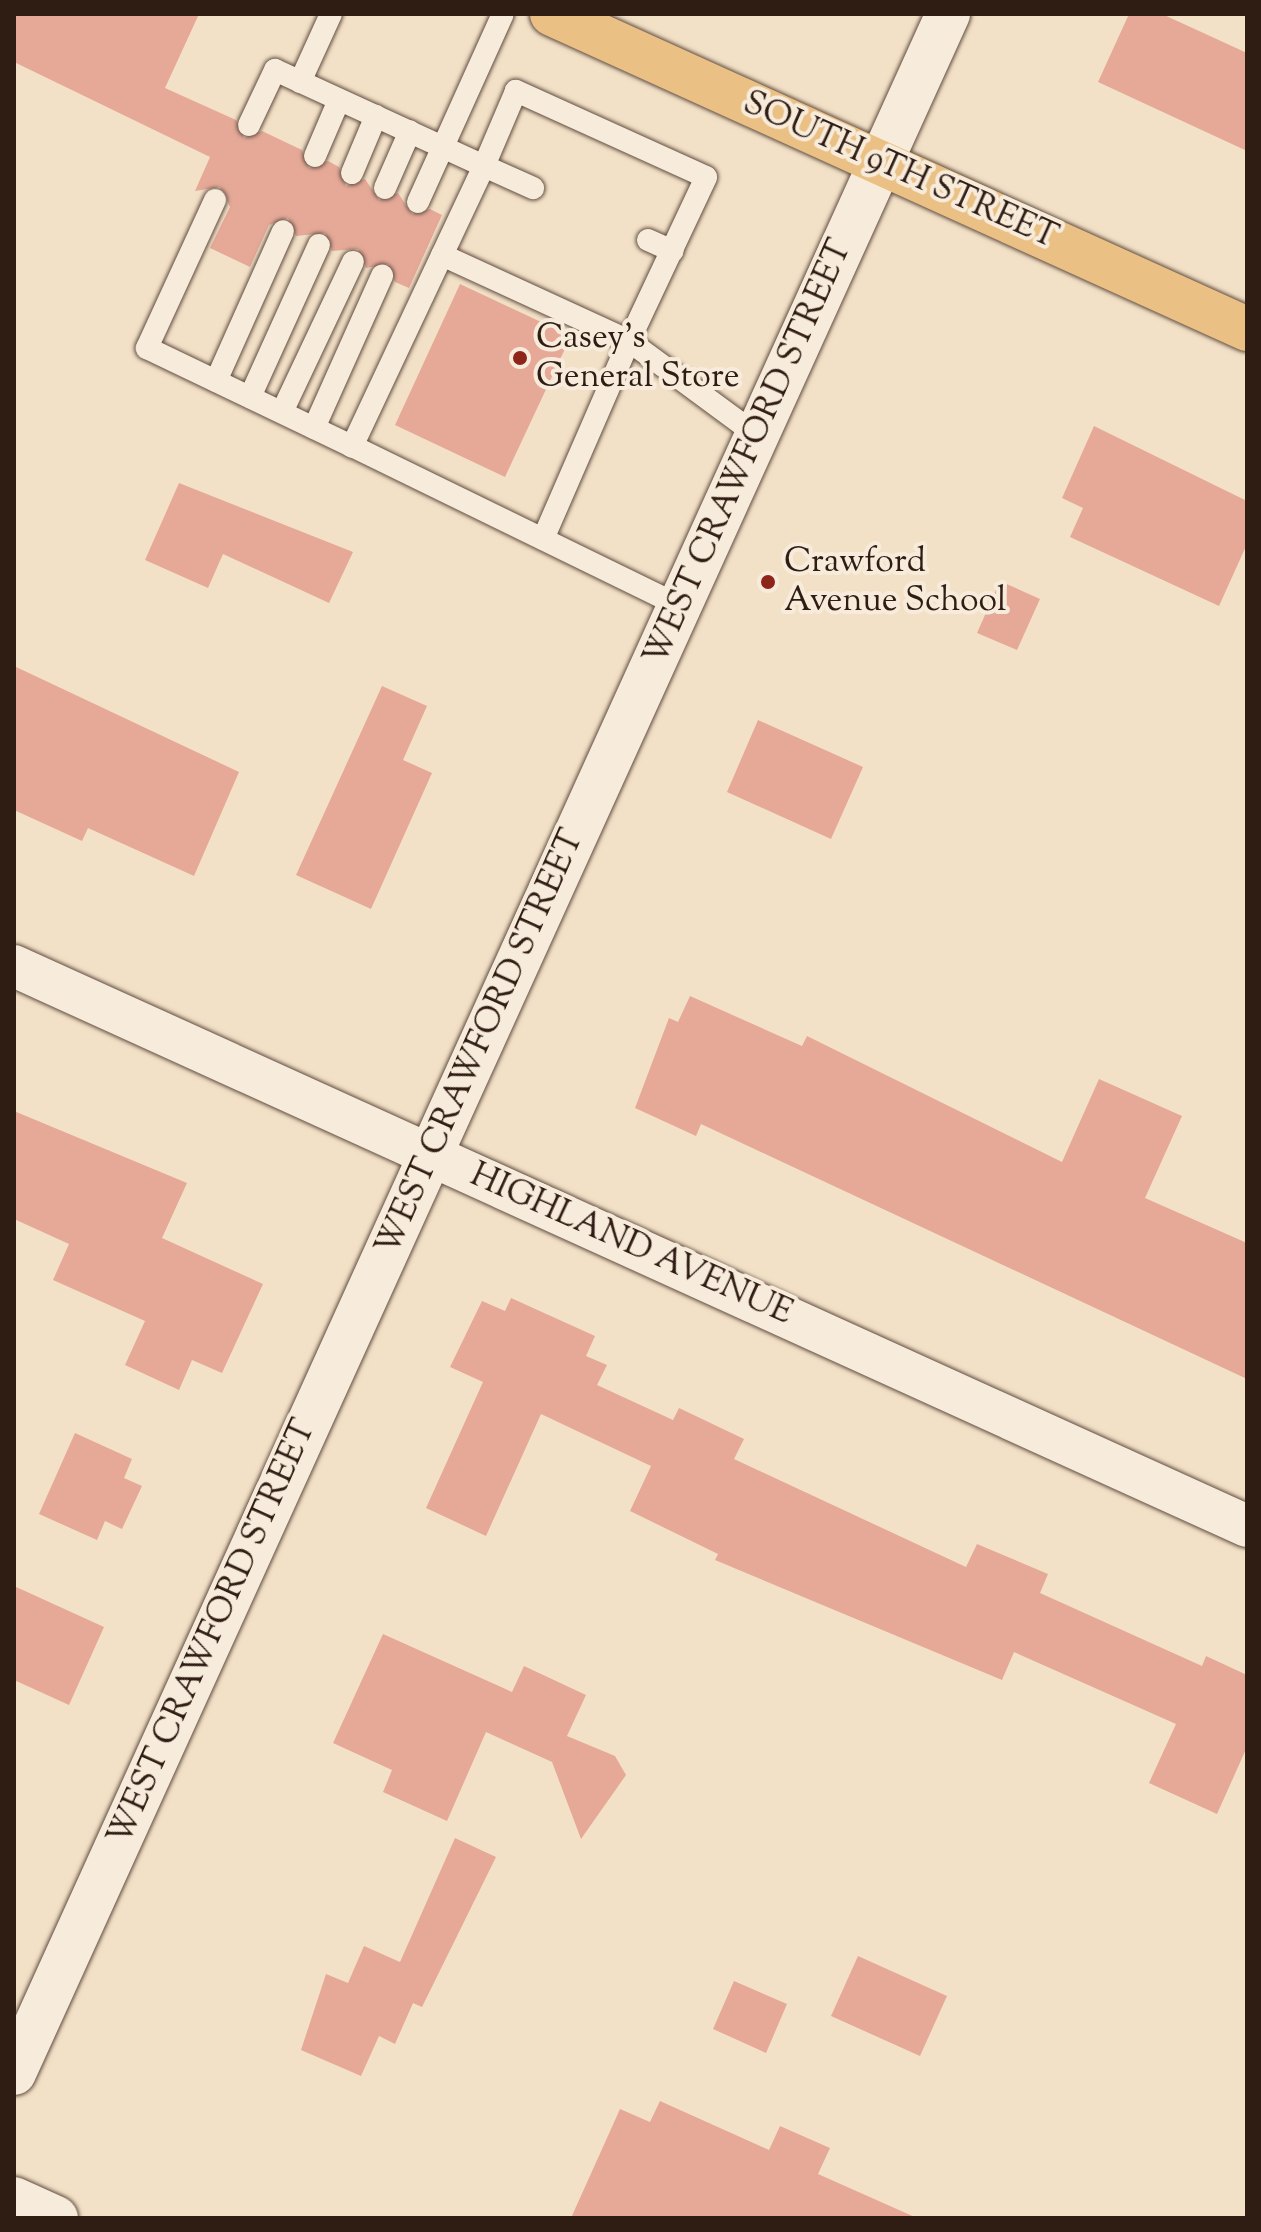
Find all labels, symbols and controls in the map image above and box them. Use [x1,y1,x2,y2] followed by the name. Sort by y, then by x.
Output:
[736,83,1064,259] street label: SOUTH 9TH STREET
[636,234,862,672] street label: WEST CRAWFORD STREET
[536,318,739,398] place label: Casey's General Store
[511,349,529,367] marker: Casey's General Store
[784,542,1006,622] place label: Crawford Avenue School
[759,573,777,591] marker: Crawford Avenue School
[368,824,594,1262] street label: WEST CRAWFORD STREET
[464,1156,798,1334] street label: HIGHLAND AVENUE
[100,1414,326,1852] street label: WEST CRAWFORD STREET

